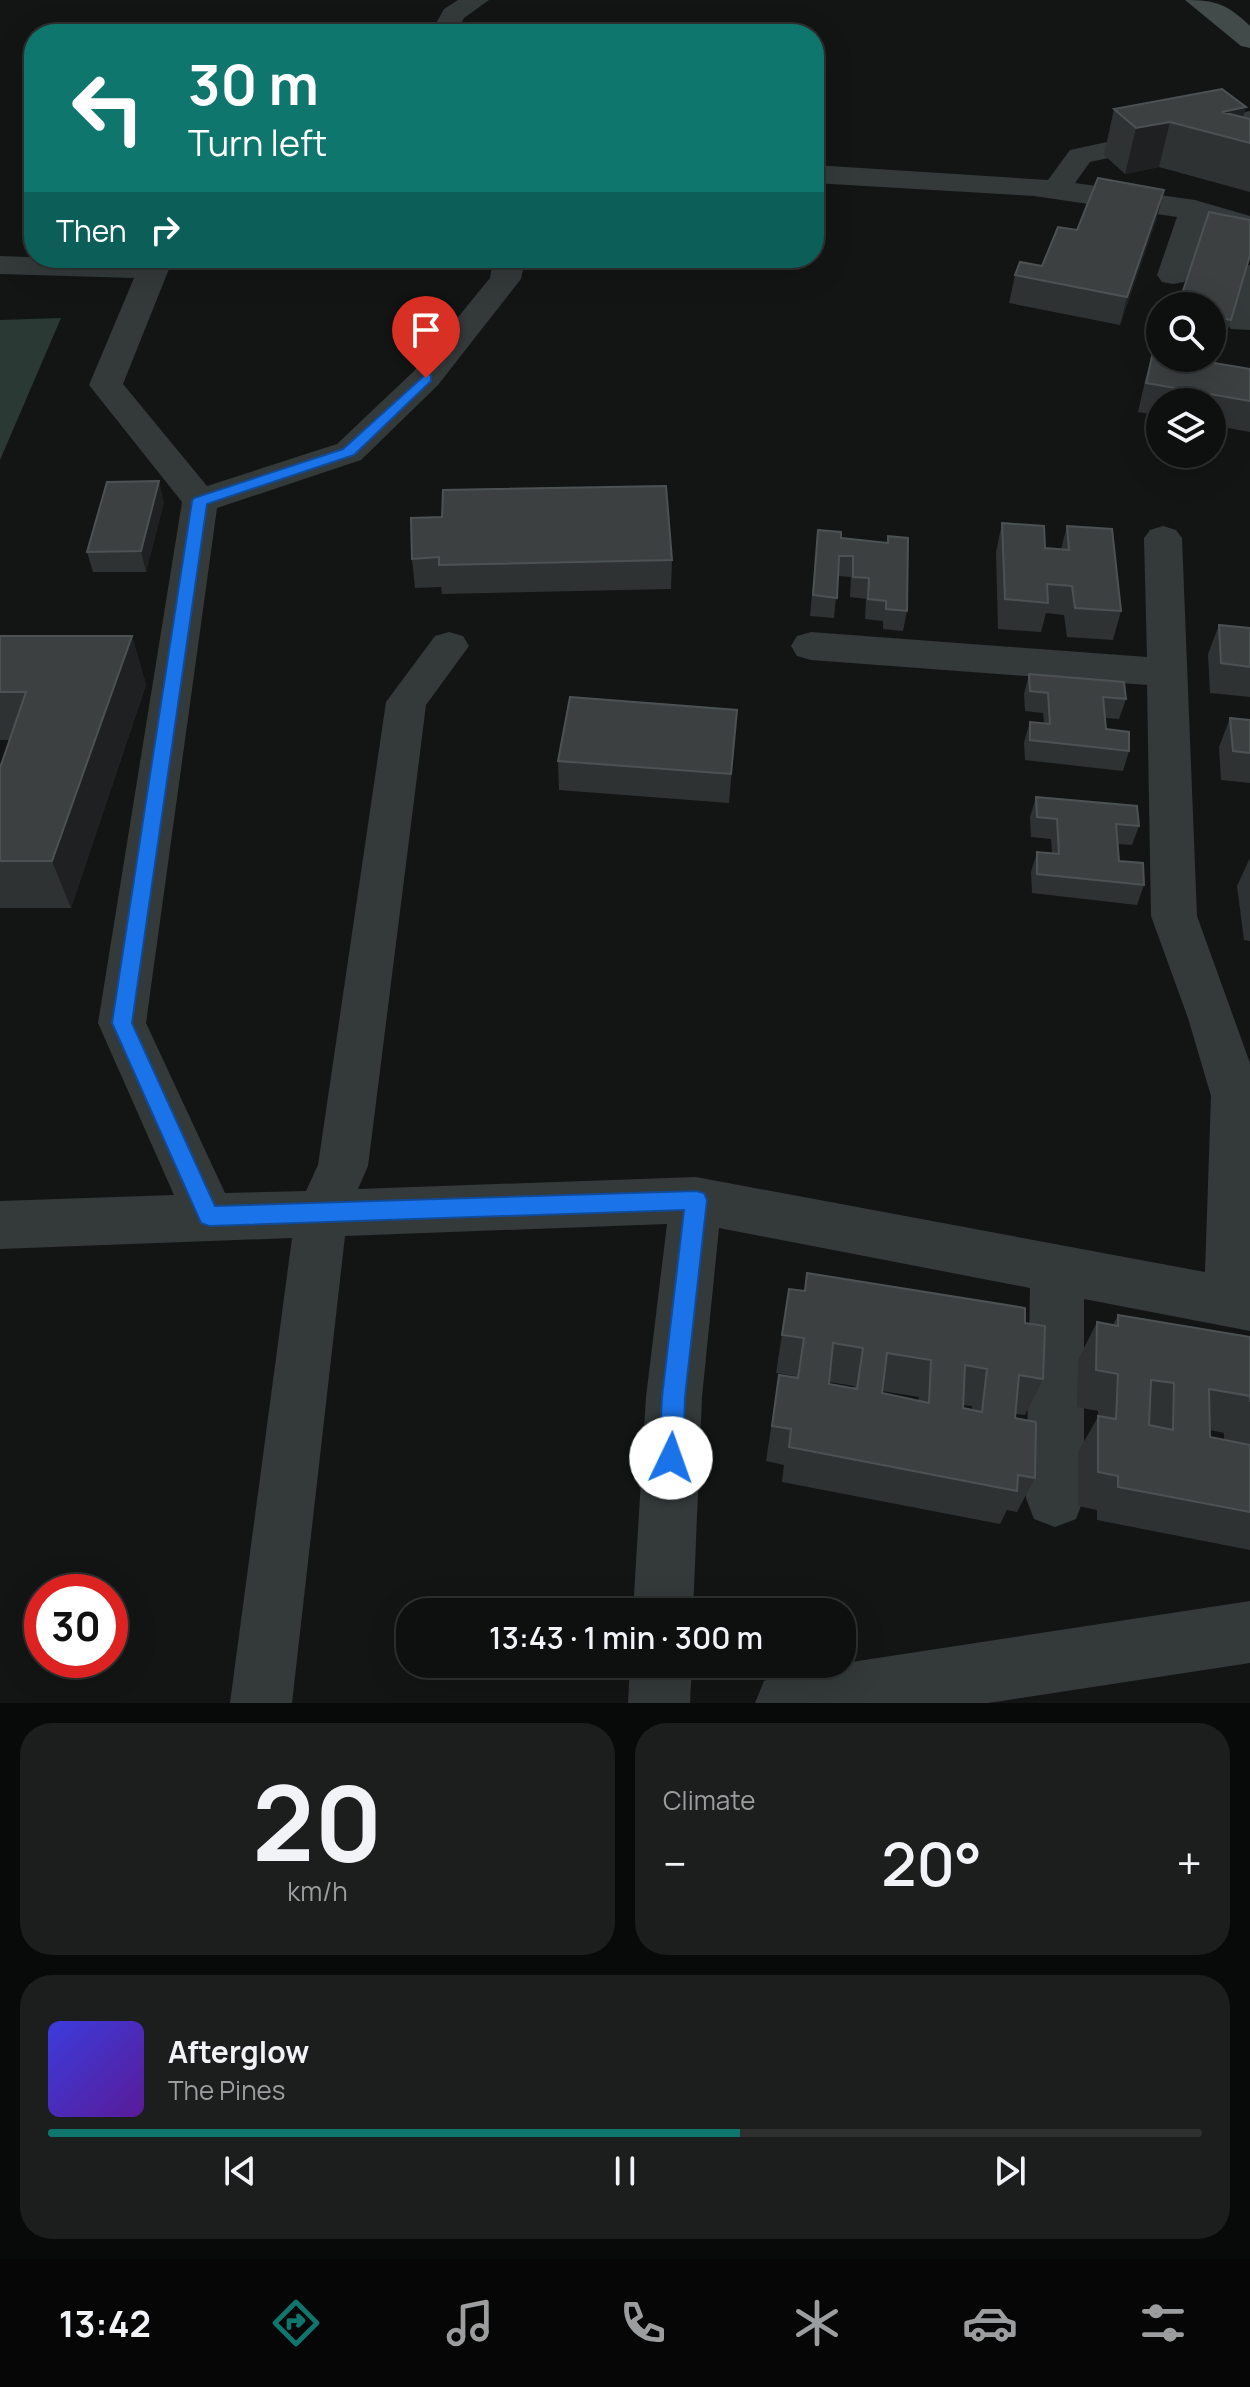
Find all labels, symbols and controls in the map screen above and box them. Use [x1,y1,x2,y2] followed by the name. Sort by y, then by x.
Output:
[188,45,319,122] text: 30 m
[56,56,160,160] icon: left
[188,118,327,167] text: Turn left
[143,208,187,252] icon: right
[56,210,127,251] text: Then
[1146,292,1226,468] map controls
[1146,292,1226,372] button: search
[392,296,460,378] pin
[404,308,448,352] icon: arrive
[1146,388,1226,468] button: layers
[629,1416,713,1500] position arrow
[24,1574,128,1678] speed limit sign: 30
[489,1617,763,1658] text: 13:43 · 1 min · 300 m
[252,1750,383,1892] text: 20
[663,1782,755,1818] text: Climate
[881,1822,982,1904] text: 20°
[663,1833,687,1893] text: −
[1177,1833,1202,1893] text: +
[287,1873,348,1909] text: km/h
[168,2031,309,2072] text: Afterglow
[168,2072,285,2108] text: The Pines
[218,2149,262,2193] icon: previous
[603,2149,647,2193] icon: pause
[988,2149,1032,2193] icon: next
[268,2295,324,2351] icon: directions
[442,2295,498,2351] icon: music
[615,2295,671,2351] icon: phone
[789,2295,845,2351] icon: climate
[962,2295,1018,2351] icon: car
[1135,2295,1191,2351] icon: filters
[59,2299,151,2348] text: 13:42

